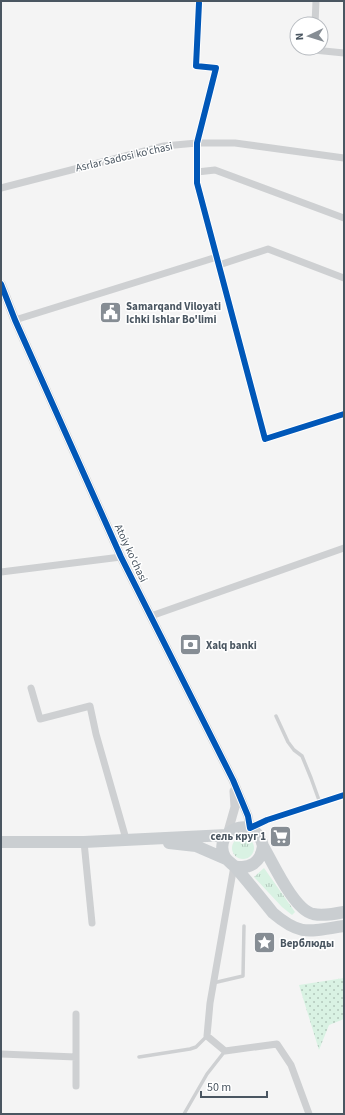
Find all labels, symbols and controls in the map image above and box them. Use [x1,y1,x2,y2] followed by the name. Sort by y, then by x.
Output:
[289,16,329,56] north arrow
[292,32,307,41] text: N
[74,139,174,175] street label: Asrlar Sadosi ko'chasi
[98,299,124,325] public building icon: Samarqand Viloyati Ichki Ishlar Bo'limi
[126,299,221,327] place label: Samarqand Viloyati Ichki Ishlar Bo'limi
[111,521,151,585] street label: Atoiy ko'chasi
[177,632,203,658] bank icon: Xalq banki
[206,638,257,653] place label: Xalq banki
[268,823,294,849] supermarket icon: сель круг 1
[211,829,266,844] place label: сель круг 1
[252,930,278,956] place icon: Верблюды
[280,936,334,951] place label: Верблюды
[201,1073,267,1099] scale bar
[207,1079,231,1096] text: 50 m

